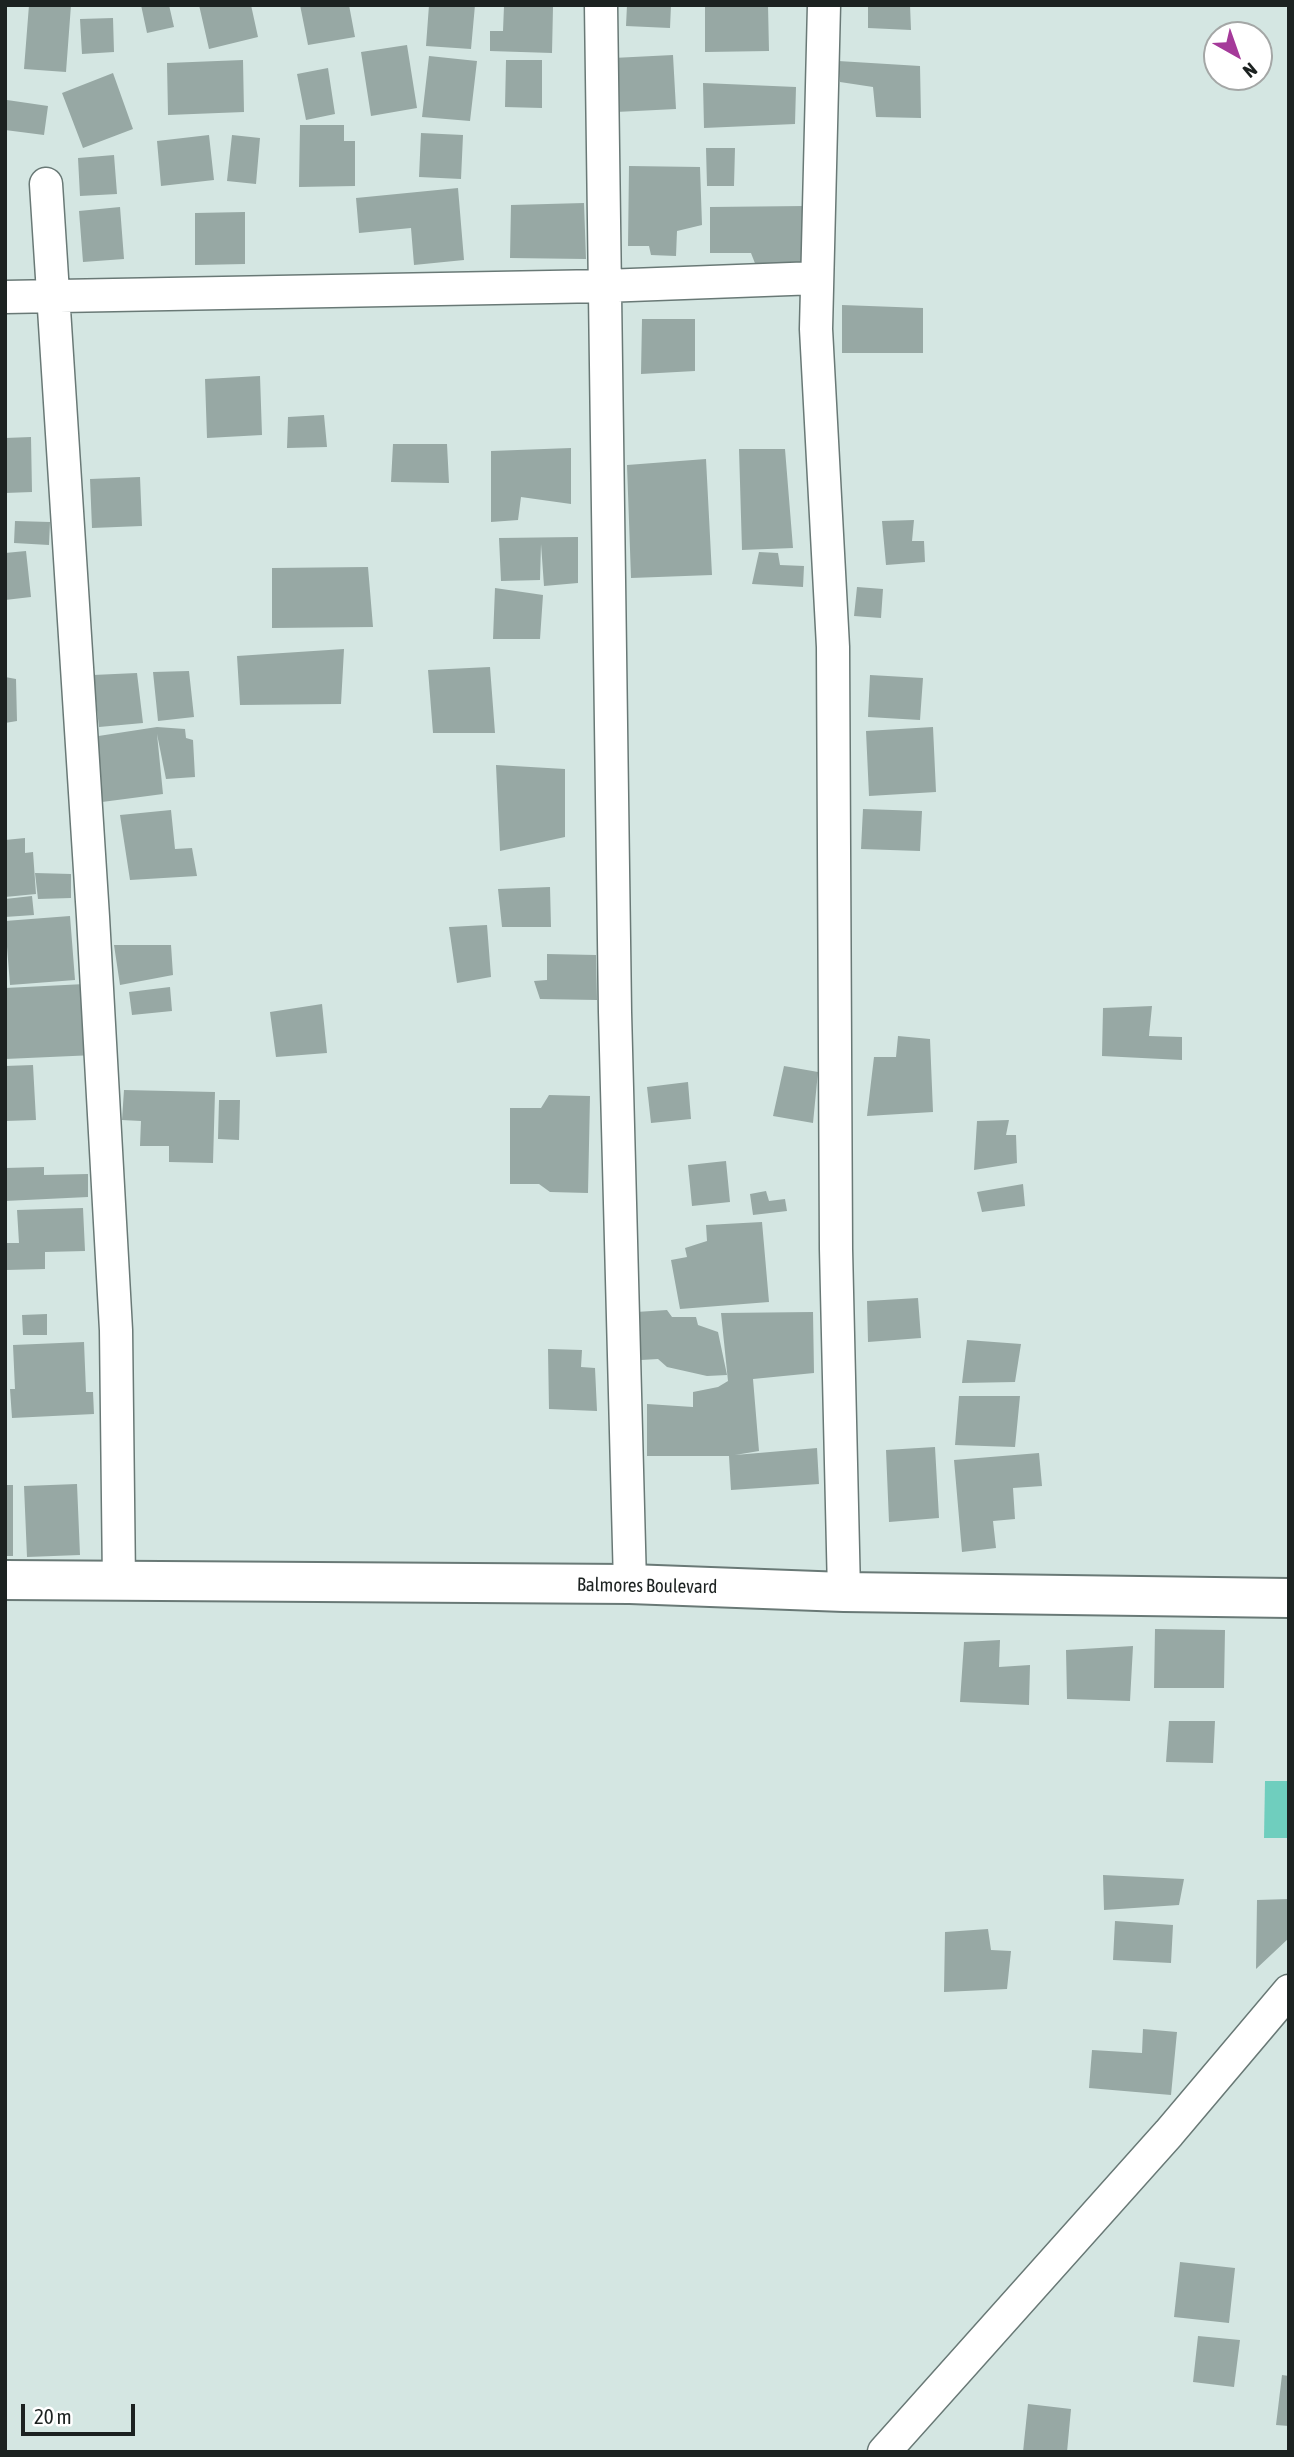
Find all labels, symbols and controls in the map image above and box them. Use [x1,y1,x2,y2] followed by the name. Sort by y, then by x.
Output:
[1203,21,1273,91] north arrow
[1239,59,1262,83] text: N
[577,1573,717,1599] street label: Balmores Boulevard
[24,2390,138,2434] scale bar
[34,2404,72,2428] text: 20 m

